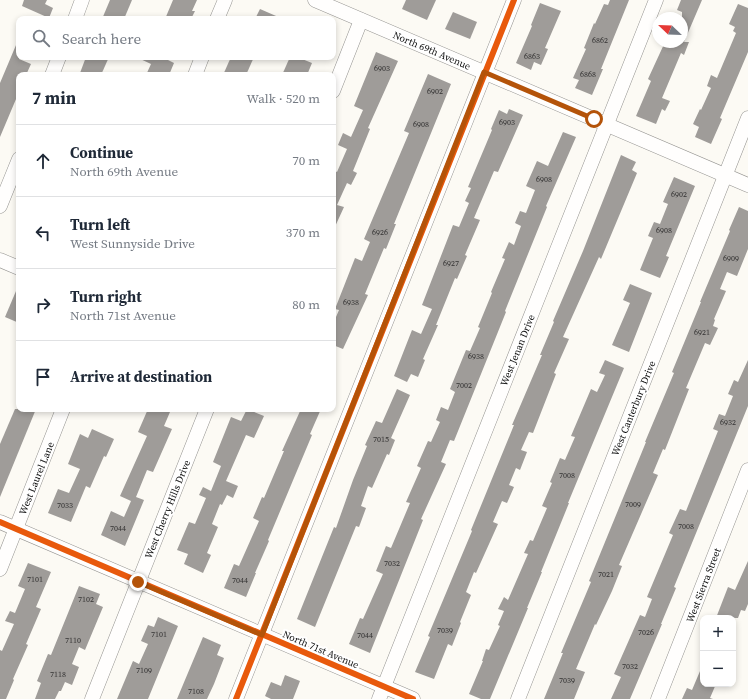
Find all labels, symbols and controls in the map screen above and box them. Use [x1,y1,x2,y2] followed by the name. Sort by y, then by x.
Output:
[652,12,688,48] north arrow
[16,16,336,60] search box
[30,27,52,49] icon: search
[62,28,141,49] text: Search here
[391,28,473,73] street label: North 69th Avenue
[592,35,608,46] house number: 6862
[524,51,540,62] house number: 6863
[374,63,390,74] house number: 6903
[580,69,596,80] house number: 6868
[32,86,76,110] text: 7 min
[427,86,443,97] house number: 6902
[247,90,320,107] text: Walk · 520 m
[585,110,603,128] route start
[499,117,515,128] house number: 6903
[413,119,429,130] house number: 6908
[70,142,133,163] text: Continue
[32,150,54,172] icon: ahead
[292,152,320,169] text: 70 m
[70,163,178,180] text: North 69th Avenue
[536,174,552,185] house number: 6908
[671,189,687,200] house number: 6902
[70,214,130,235] text: Turn left
[32,222,54,244] icon: left
[286,224,320,241] text: 370 m
[656,225,672,236] house number: 6908
[372,227,388,238] house number: 6926
[70,235,195,252] text: West Sunnyside Drive
[723,253,739,264] house number: 6909
[443,258,459,269] house number: 6927
[70,286,142,307] text: Turn right
[32,294,54,316] icon: right
[292,296,320,313] text: 80 m
[343,297,359,308] house number: 6938
[70,307,176,324] text: North 71st Avenue
[497,312,538,388] street label: West Jenan Drive
[694,327,710,338] house number: 6921
[468,351,484,362] house number: 6938
[608,359,658,458] street label: West Canterbury Drive
[32,366,54,388] icon: arrive
[70,366,212,387] text: Arrive at destination
[456,380,472,391] house number: 7002
[720,417,736,428] house number: 6932
[373,434,389,445] house number: 7015
[16,440,57,517] street label: West Laurel Lane
[142,458,193,560] street label: West Cherry Hills Drive
[559,470,575,481] house number: 7008
[625,499,641,510] house number: 7009
[57,500,73,511] house number: 7033
[678,521,694,532] house number: 7008
[110,523,126,534] house number: 7044
[683,545,724,624] street label: West Sierra Street
[384,558,400,569] house number: 7032
[598,569,614,580] house number: 7021
[129,573,147,591] route end
[27,574,43,585] house number: 7101
[232,575,248,586] house number: 7044
[78,594,94,605] house number: 7102
[700,615,736,687] map controls
[700,615,736,651] button: +
[437,625,453,636] house number: 7039
[638,627,654,638] house number: 7026
[281,628,361,671] street label: North 71st Avenue
[151,629,167,640] house number: 7101
[357,630,373,641] house number: 7044
[65,635,81,646] house number: 7110
[700,651,736,687] button: −
[622,661,638,672] house number: 7032
[136,665,152,676] house number: 7109
[50,669,66,680] house number: 7118
[559,675,575,686] house number: 7039
[188,686,204,697] house number: 7108

